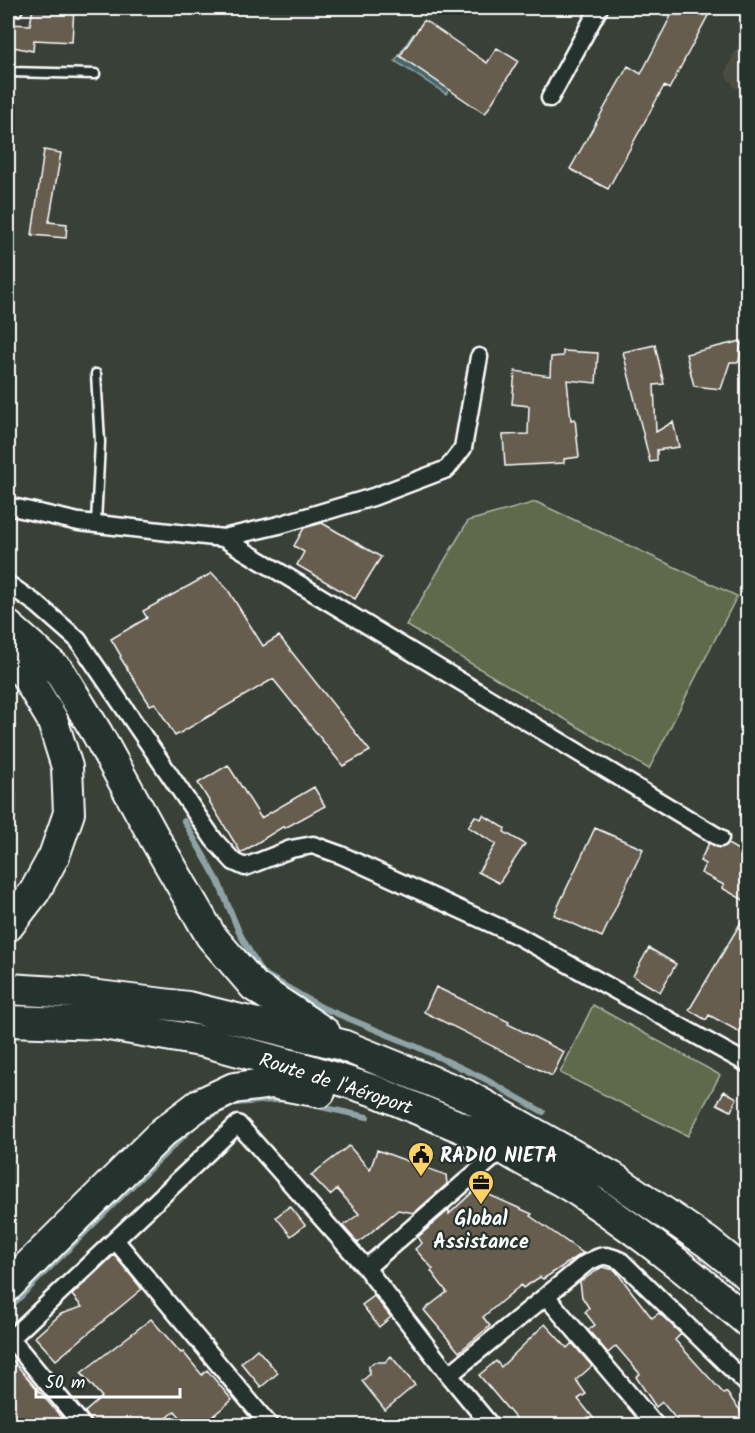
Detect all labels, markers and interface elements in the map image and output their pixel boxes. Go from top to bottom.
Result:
street label: Route de l'Aéroport [255,1045,416,1125]
public building icon: RADIO NIETA [406,1140,436,1178]
place label: RADIO NIETA [440,1141,558,1173]
office icon: Global Assistance [466,1168,496,1206]
place label: Global Assistance [433,1204,529,1259]
scale bar [36,1361,180,1399]
text: 50 m [45,1369,85,1398]

